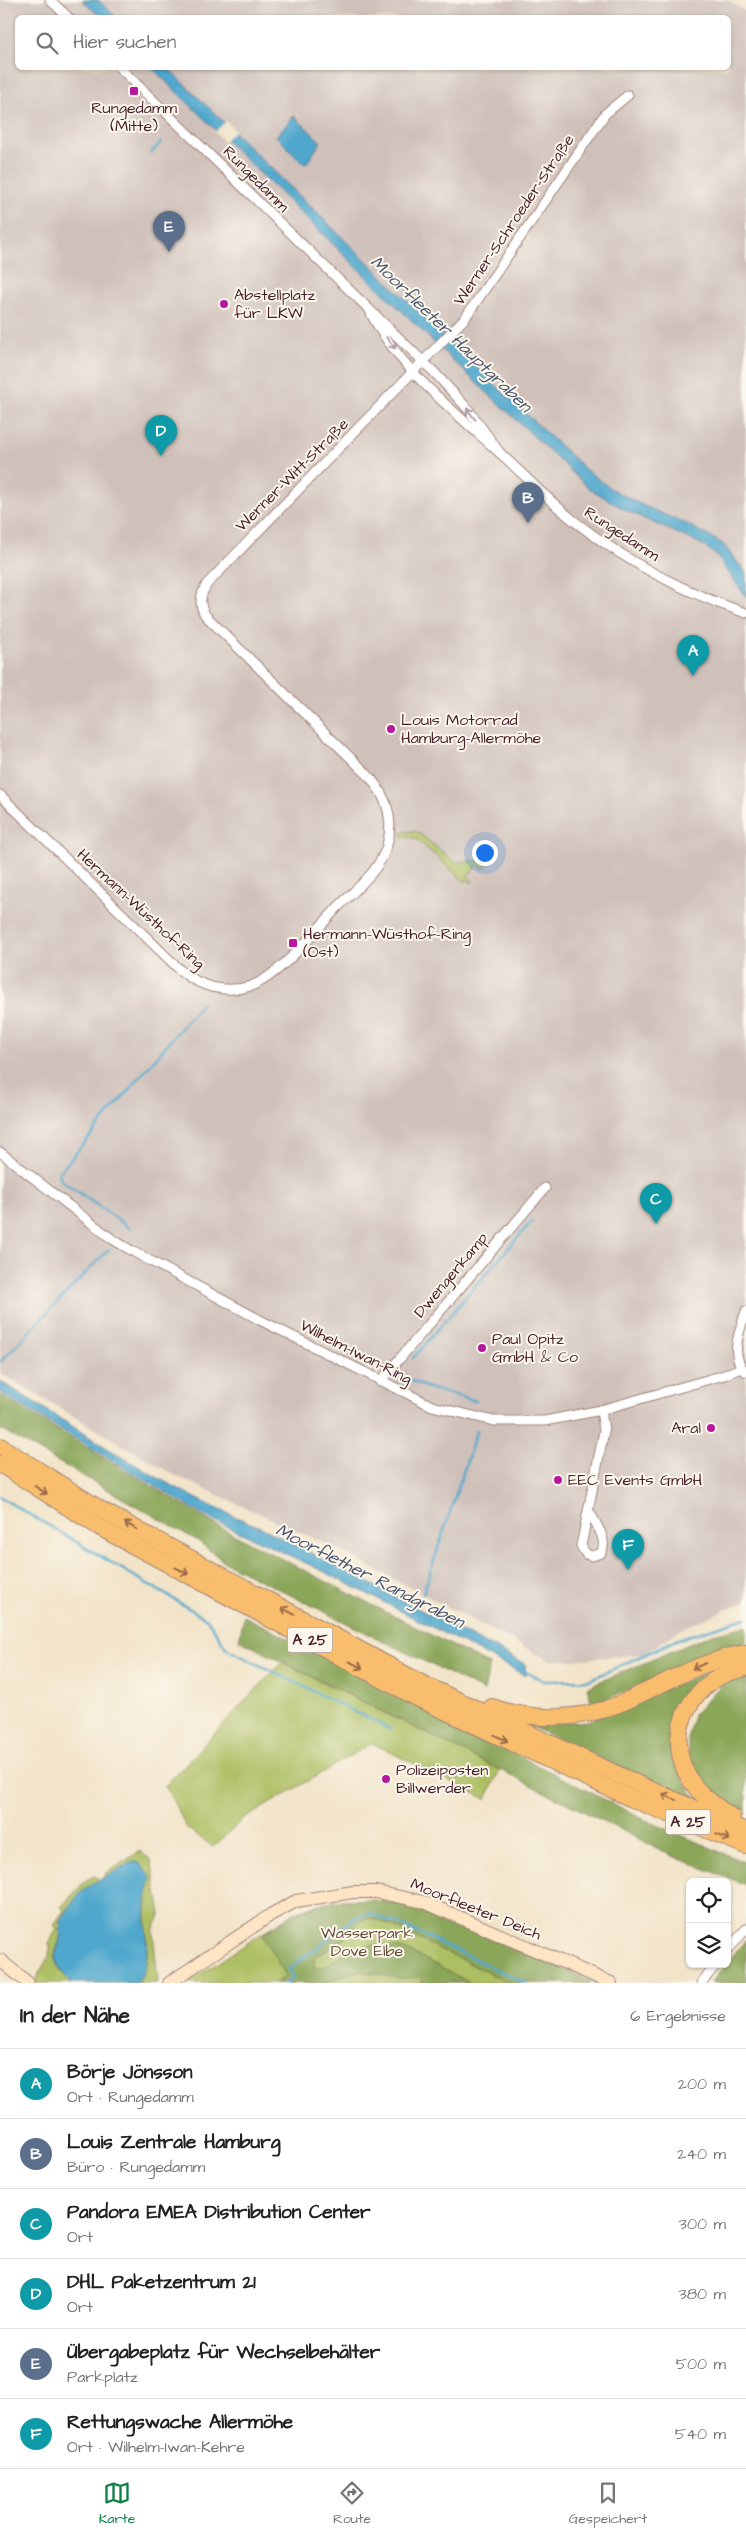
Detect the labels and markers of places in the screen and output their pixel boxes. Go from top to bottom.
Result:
marker: Rungedamm (Mitte) [128,85,140,97]
place label: Rungedamm (Mitte) [91,97,177,137]
pin: E [153,211,185,252]
place label: Abstellplatz für LKW [234,284,315,324]
marker: Abstellplatz für LKW [218,298,230,310]
pin: D [145,415,177,456]
pin: B [512,482,544,523]
pin: A [677,635,709,676]
place label: Louis Motorrad Hamburg-Allermöhe [401,709,542,750]
marker: Louis Motorrad Hamburg-Allermöhe [385,723,397,735]
place label: Hermann-Wüsthof-Ring (Ost) [303,923,471,963]
marker: Hermann-Wüsthof-Ring (Ost) [287,937,299,949]
pin: C [640,1183,672,1224]
place label: Paul Opitz GmbH & Co [492,1328,578,1368]
marker: Paul Opitz GmbH & Co [476,1342,488,1354]
place label: Aral [671,1417,701,1439]
marker: Aral [705,1422,717,1434]
place label: EEC Events GmbH [568,1469,703,1491]
marker: EEC Events GmbH [552,1474,564,1486]
pin: F [612,1529,644,1570]
place label: Polizeiposten Billwerder [396,1759,488,1799]
marker: Polizeiposten Billwerder [380,1773,392,1785]

